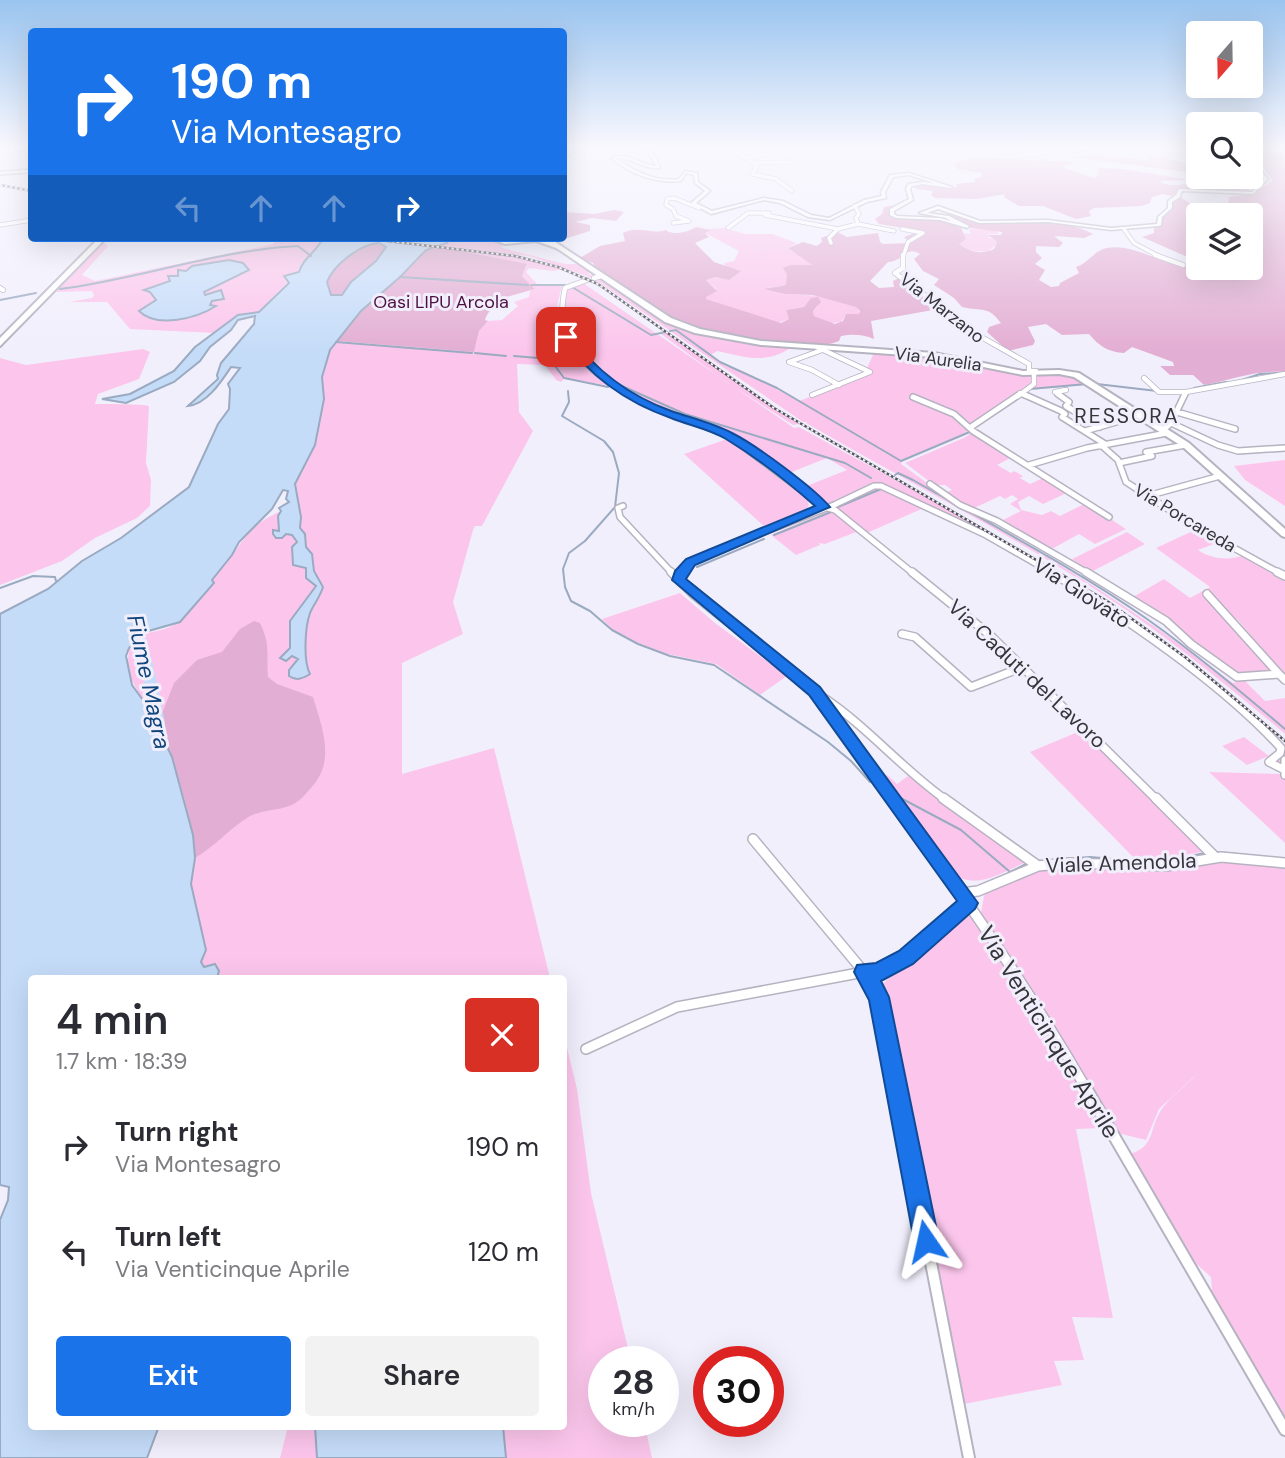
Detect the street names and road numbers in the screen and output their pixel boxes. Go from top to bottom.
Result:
street label: Via Marzano [895,267,989,349]
street label: Via Aurelia [893,341,983,377]
street label: Via Porcareda [1129,478,1241,558]
street label: Via Giovato [1028,551,1136,635]
street label: Via Caduti del Lavoro [942,593,1112,755]
street label: Viale Amendola [1045,846,1197,880]
street label: Via Venticinque Aprile [971,920,1127,1144]

